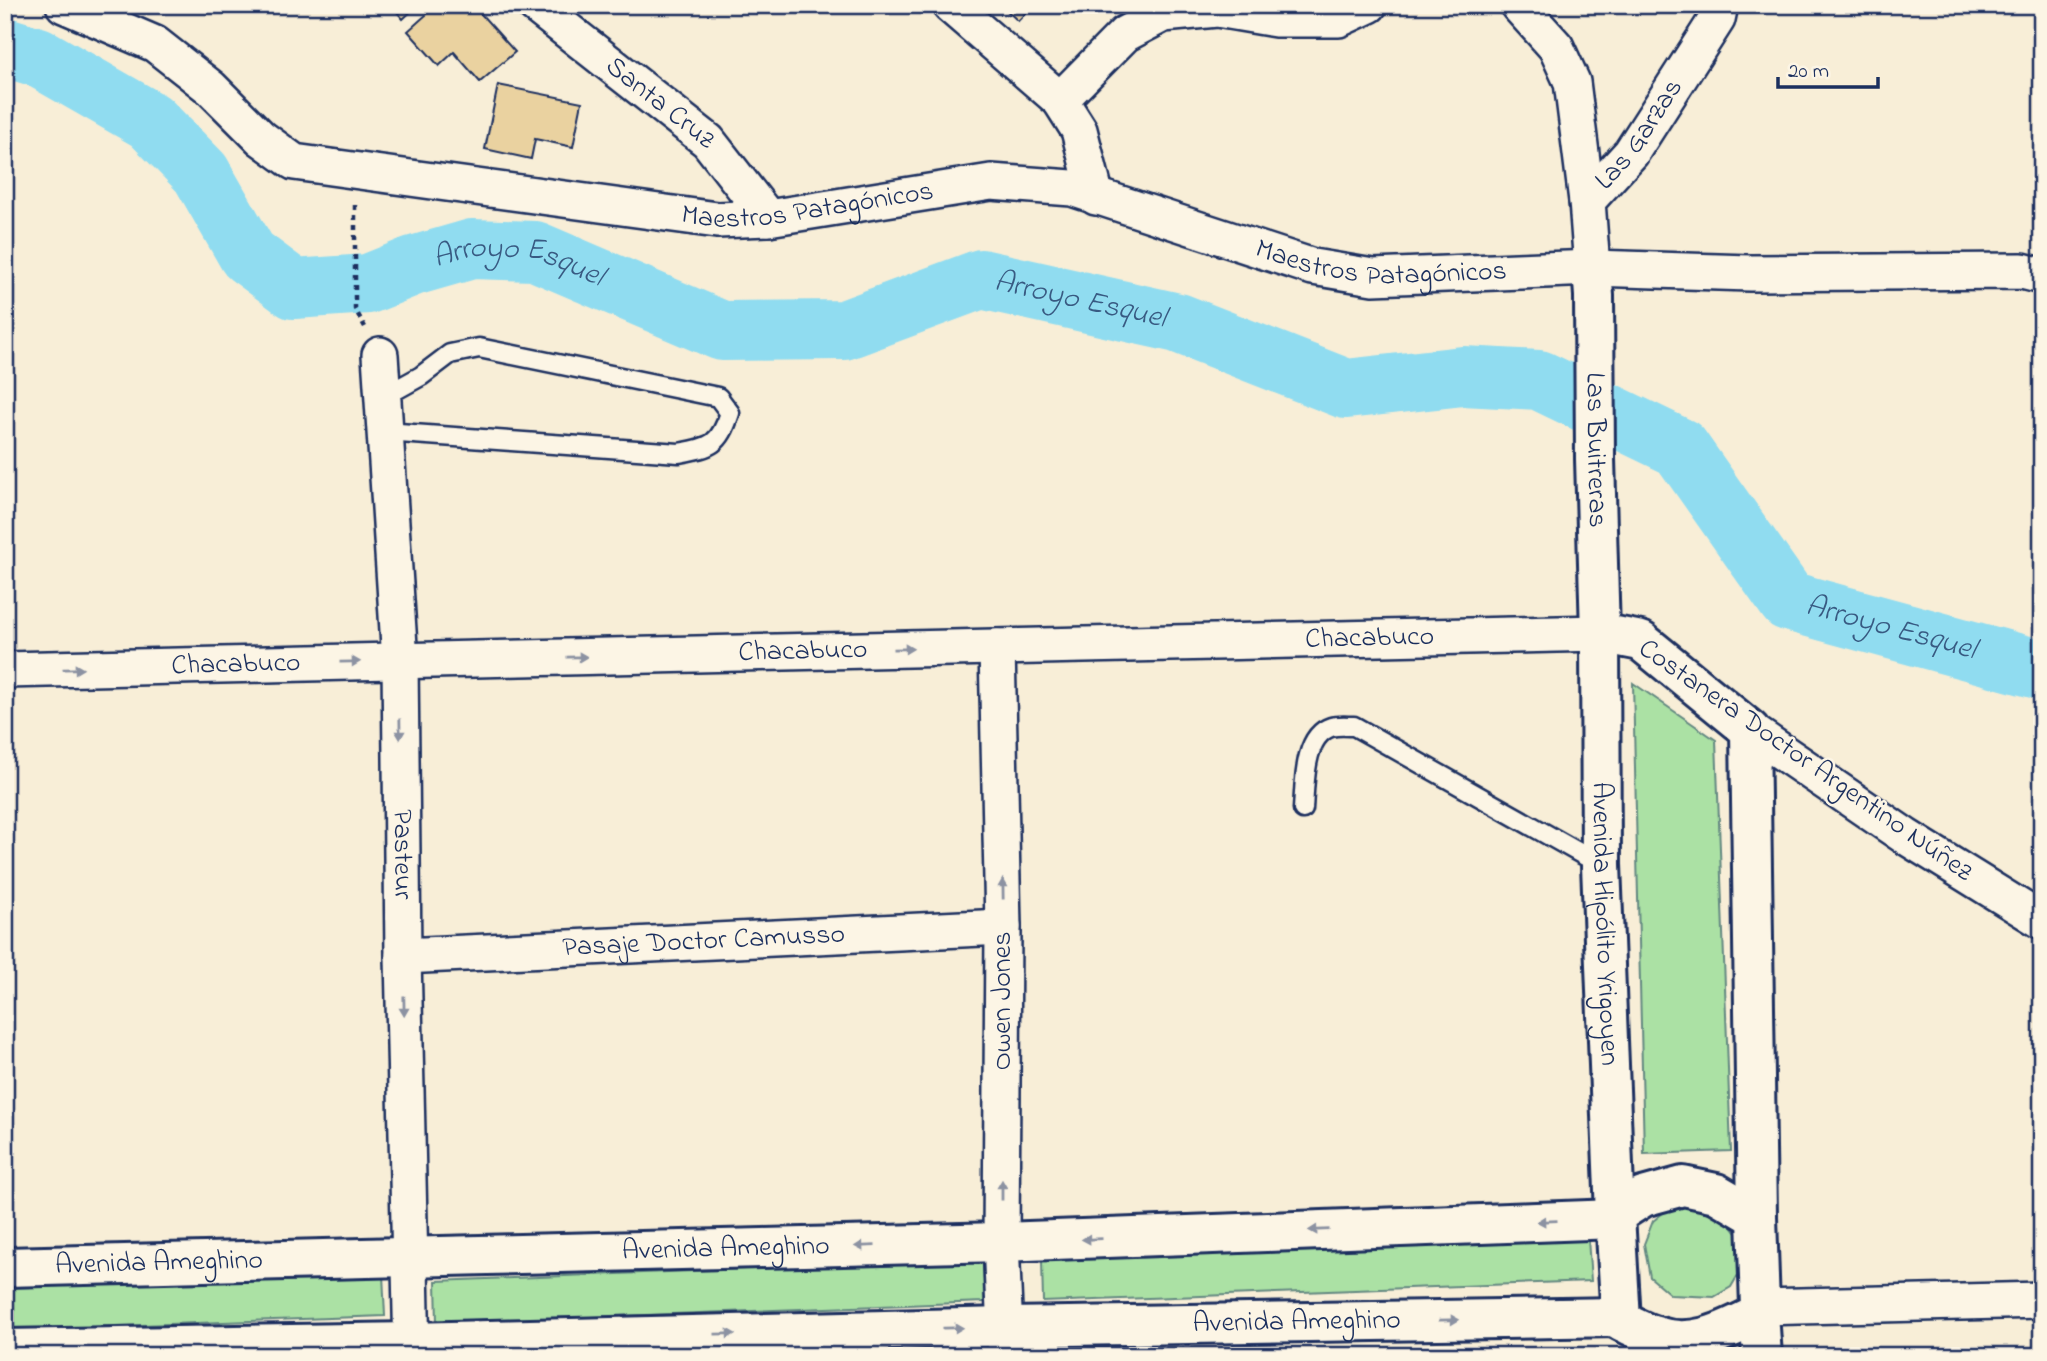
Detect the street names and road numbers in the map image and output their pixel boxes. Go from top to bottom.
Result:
street label: Santa Cruz [596,47,724,160]
street label: Las Garzas [1586,71,1694,200]
street label: Maestros Patagónicos [679,171,937,241]
street label: Maestros Patagónicos [1250,229,1508,298]
street label: Las Buitreras [1574,372,1617,528]
street label: Chacabuco [1305,616,1435,660]
street label: Costanera Doctor Argentino Núñez [1629,629,1981,893]
street label: Chacabuco [738,630,868,673]
street label: Chacabuco [171,643,301,687]
street label: Avenida Hipólito Yrigoyen [1580,782,1630,1067]
street label: Pasteur [381,809,423,900]
street label: Pasaje Doctor Camusso [561,914,846,969]
street label: Owen Jones [983,932,1024,1070]
street label: Avenida Ameghino [621,1226,830,1272]
street label: Avenida Ameghino [54,1240,263,1286]
street label: Avenida Ameghino [1192,1300,1401,1344]

